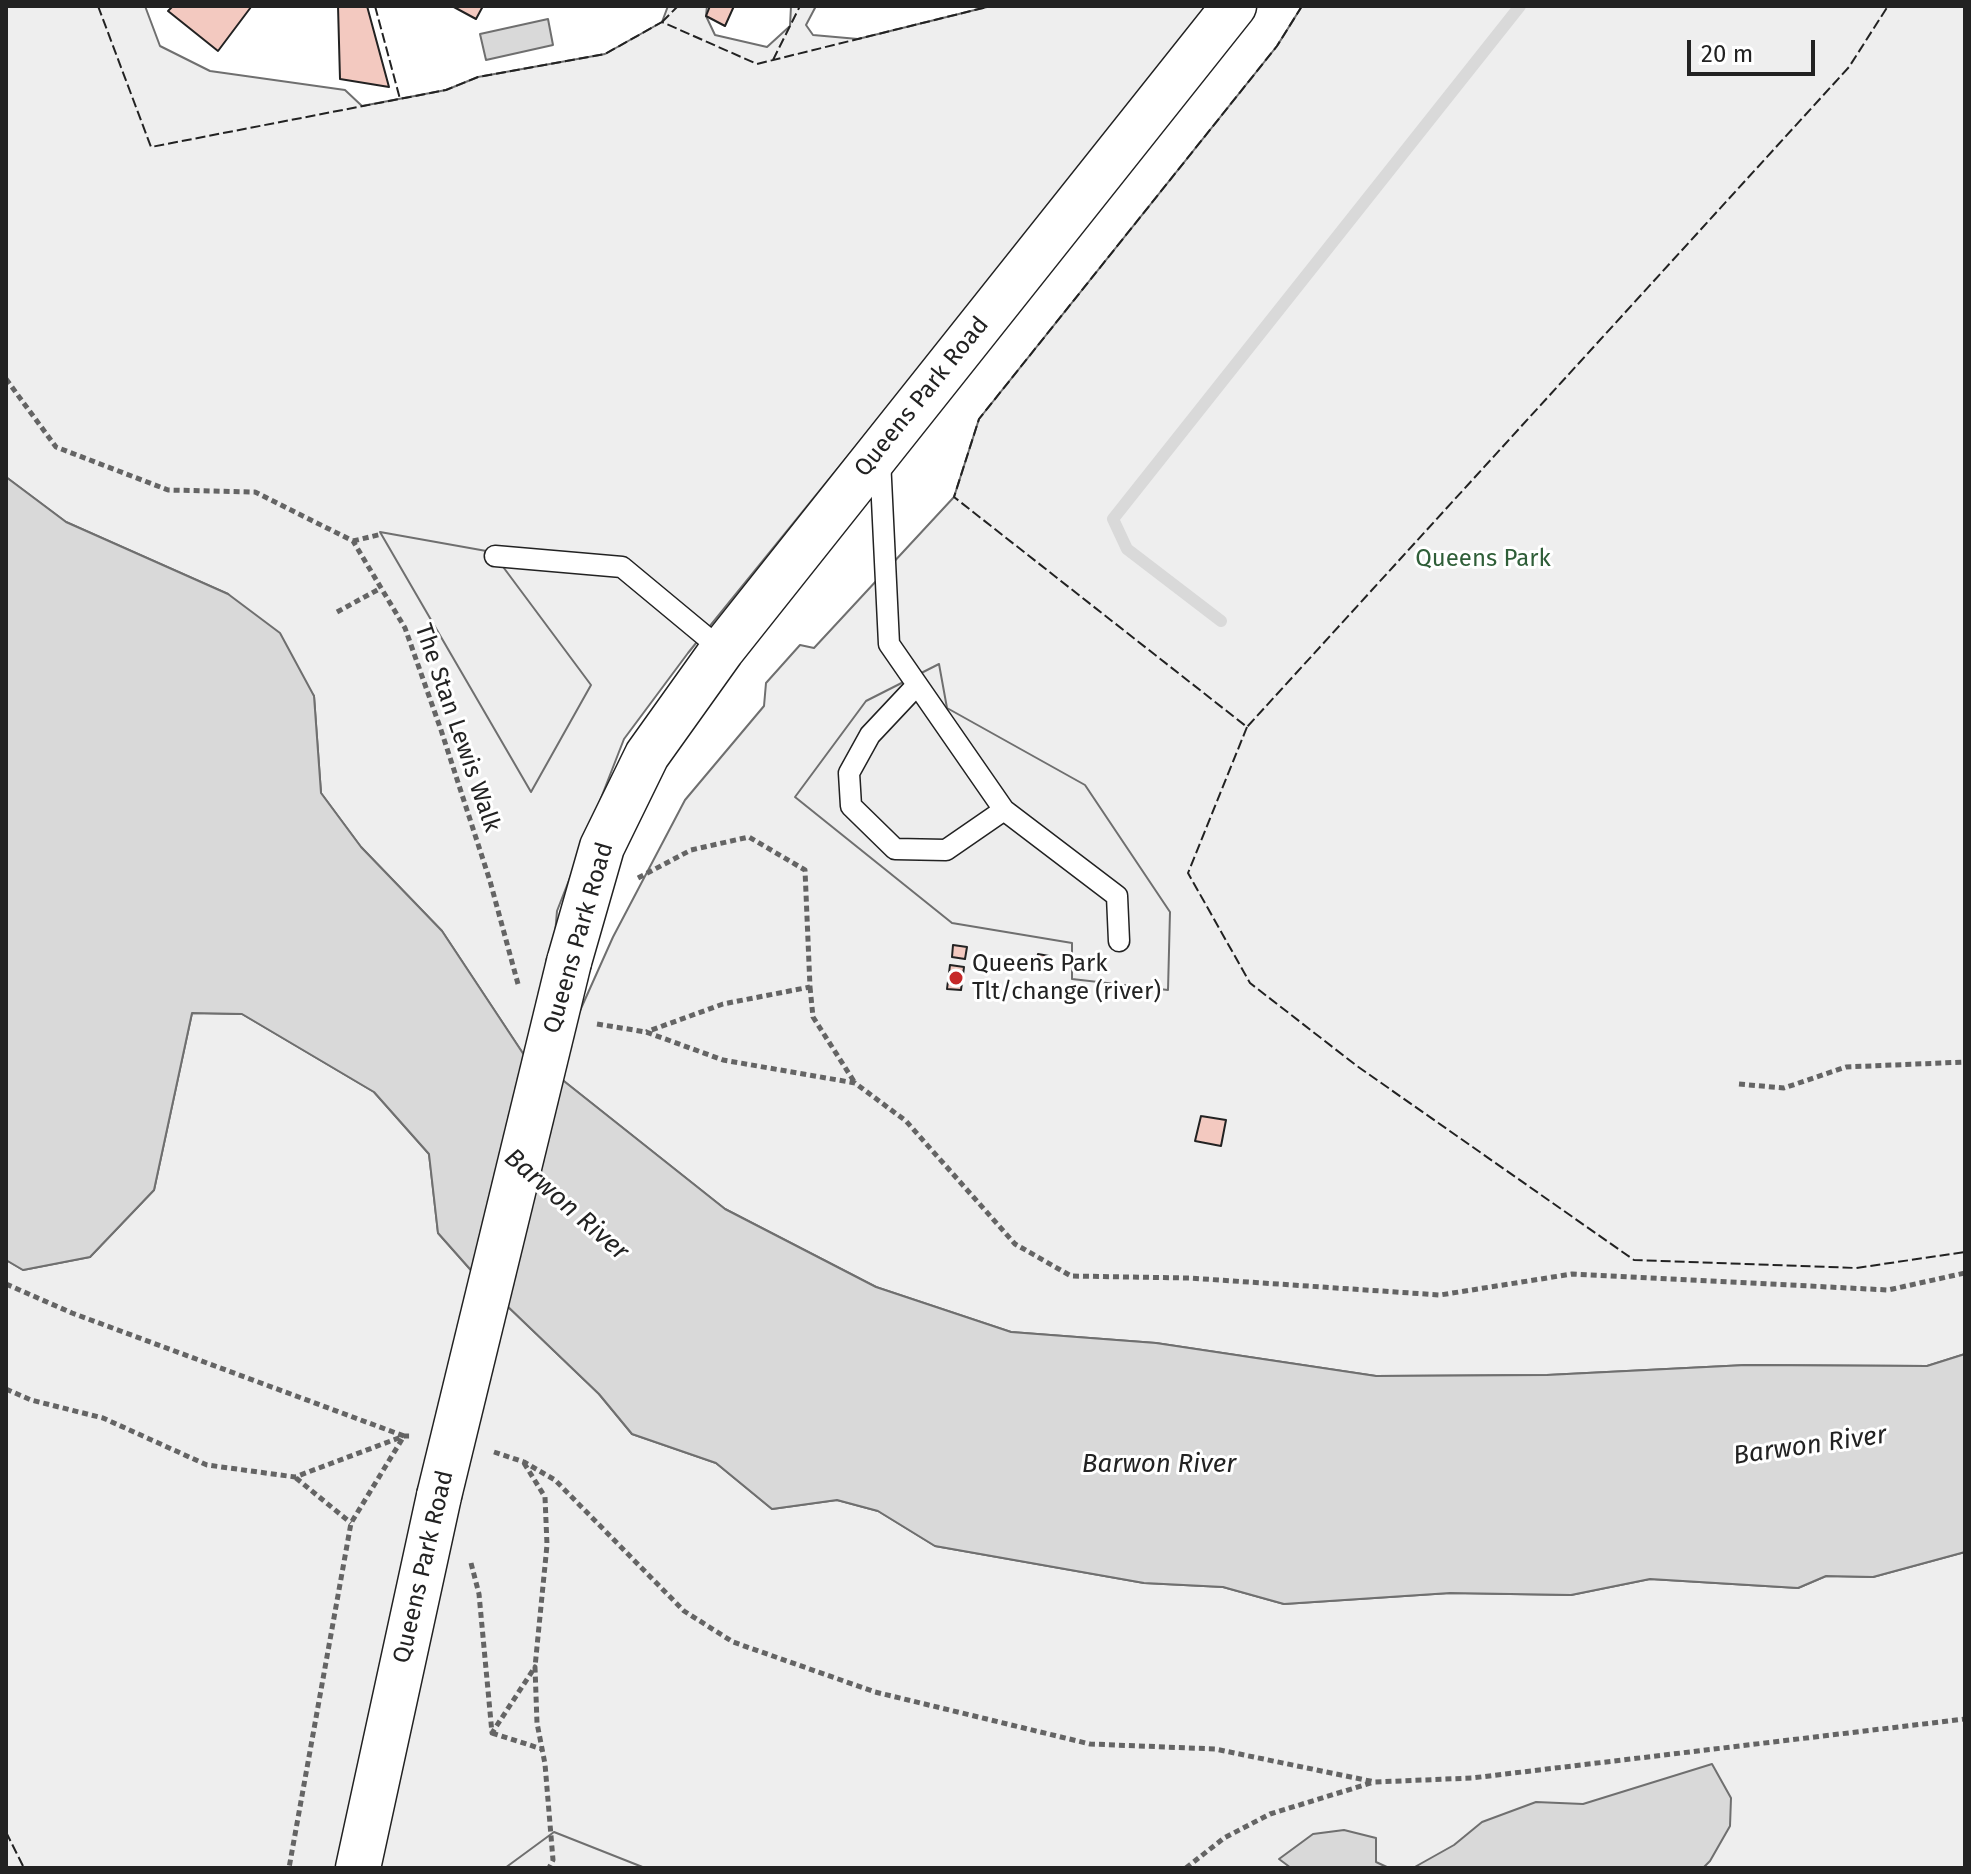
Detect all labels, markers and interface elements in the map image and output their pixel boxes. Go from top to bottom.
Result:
scale bar [1691,24,1819,74]
text: 20 m [1701,40,1753,68]
street label: Queens Park Road [849,311,995,483]
park label: Queens Park [1415,545,1551,573]
street label: The Stan Lewis Walk [408,620,506,836]
street label: Queens Park Road [538,839,620,1037]
place label: Queens Park Tlt/change (river) [972,950,1161,1006]
marker: Queens Park Tlt/change (river) [947,969,965,987]
water label: Barwon River [498,1143,634,1267]
water label: Barwon River [1731,1420,1889,1472]
water label: Barwon River [1082,1449,1236,1481]
street label: Queens Park Road [388,1468,460,1666]

